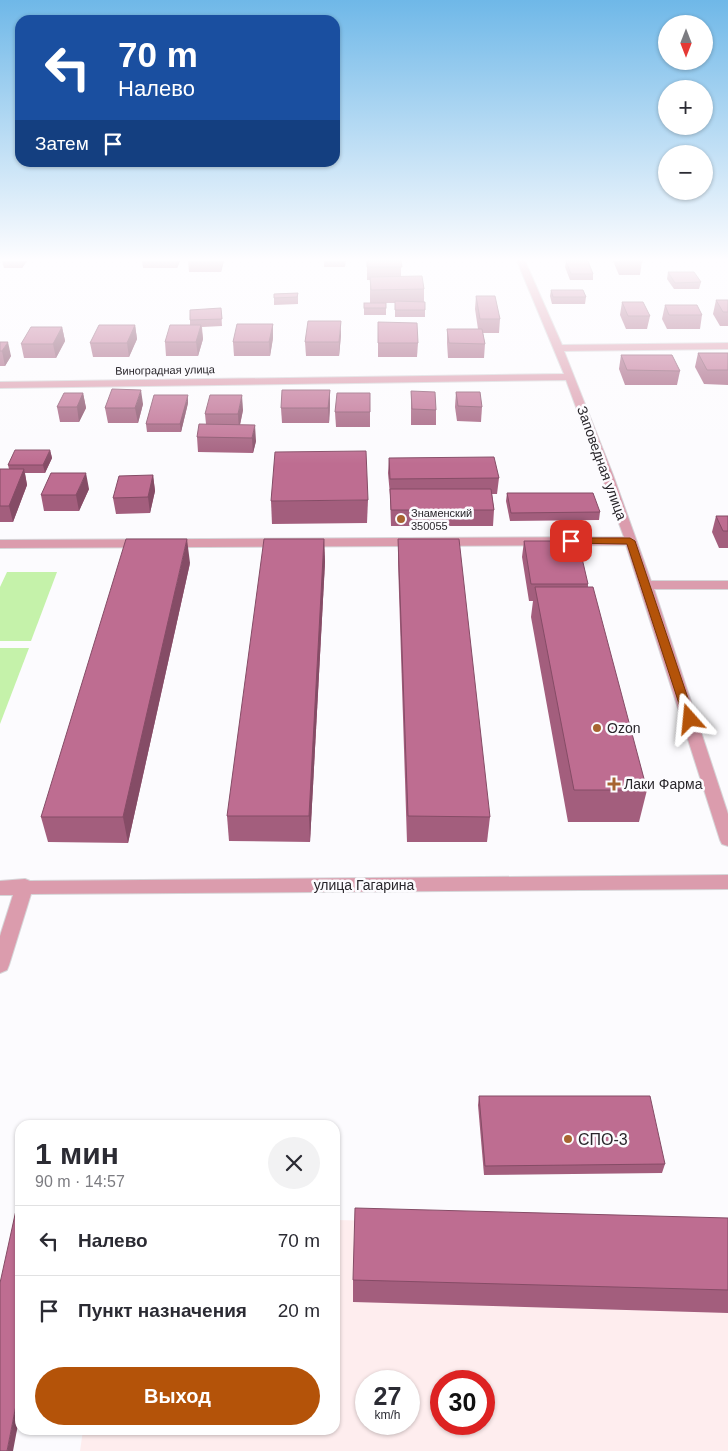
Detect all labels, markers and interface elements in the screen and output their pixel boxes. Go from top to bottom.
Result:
north arrow [658,15,712,70]
map controls [658,15,713,200]
icon: left [35,35,100,100]
text: 70 m [118,35,198,74]
text: Налево [118,76,195,101]
button: + [658,80,713,135]
icon: arrive [99,130,127,158]
text: Затем [35,133,89,154]
button: − [658,145,713,200]
street label: Виноградная улица [115,363,216,377]
street label: Заповедная улица [574,404,630,522]
place label: Знаменский 350055 [411,507,472,532]
marker: Знаменский 350055 [395,513,407,525]
pin [550,520,592,562]
icon: arrive [557,527,585,555]
position arrow [663,692,715,744]
place label: Ozon [607,720,640,736]
marker: Ozon [591,722,603,734]
place label: Лаки Фарма [624,776,703,792]
marker: Лаки Фарма [608,778,620,790]
street label: улица Гагарина [314,877,415,893]
place label: СПО-3 [578,1131,628,1148]
marker: СПО-3 [562,1133,574,1145]
text: 1 мин [35,1137,119,1170]
button: close [268,1137,320,1189]
text: 90 m · 14:57 [35,1173,125,1190]
icon: left [35,1227,63,1255]
text: Налево [78,1230,148,1251]
text: 70 m [278,1230,320,1251]
icon: arrive [35,1297,63,1325]
text: Пункт назначения [78,1300,247,1321]
text: 20 m [278,1300,320,1321]
button: Выход [35,1367,320,1425]
speed limit sign: 30 [430,1370,495,1435]
text: 27 [374,1382,401,1410]
text: km/h [374,1408,401,1422]

